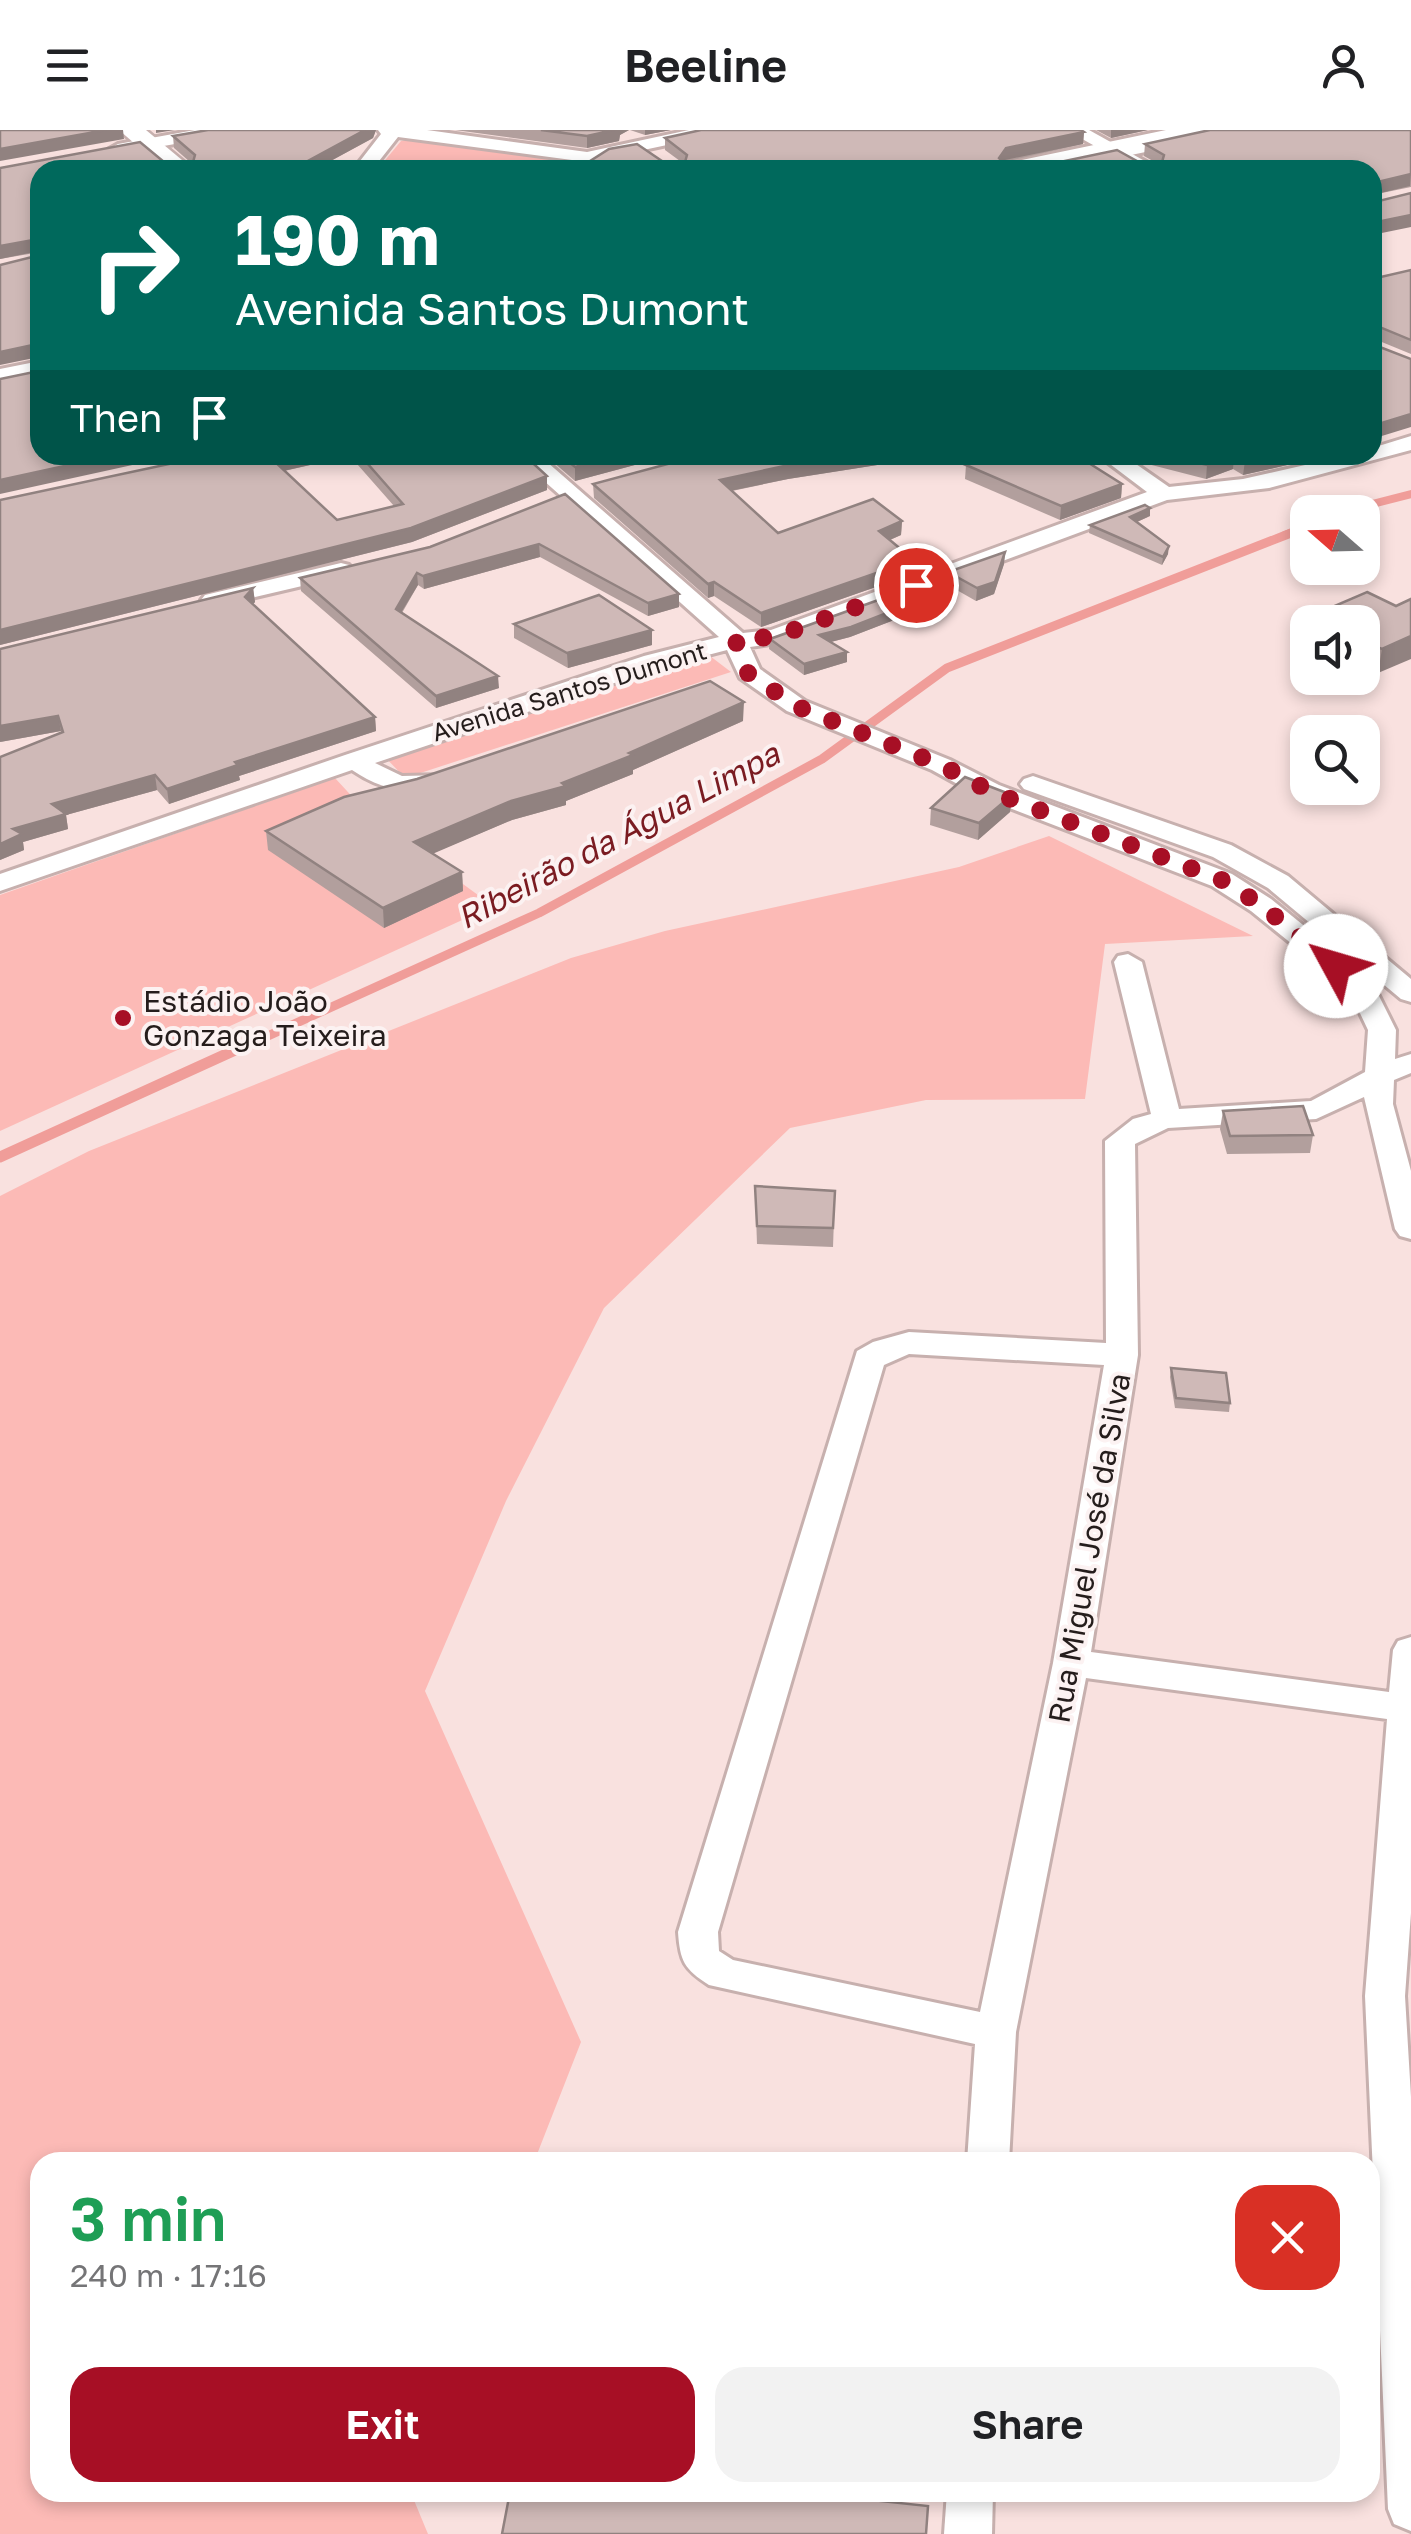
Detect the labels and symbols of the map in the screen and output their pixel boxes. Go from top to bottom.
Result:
north arrow [1290,495,1380,585]
pin [874,543,959,628]
street label: Avenida Santos Dumont [428,634,710,748]
water label: Ribeirão da Água Limpa [450,733,787,936]
position arrow [1284,914,1388,1018]
place label: Estádio João Gonzaga Teixeira [143,983,387,1053]
marker: Estádio João Gonzaga Teixeira [112,1007,134,1029]
street label: Rua Miguel José da Silva [1040,1370,1138,1726]

